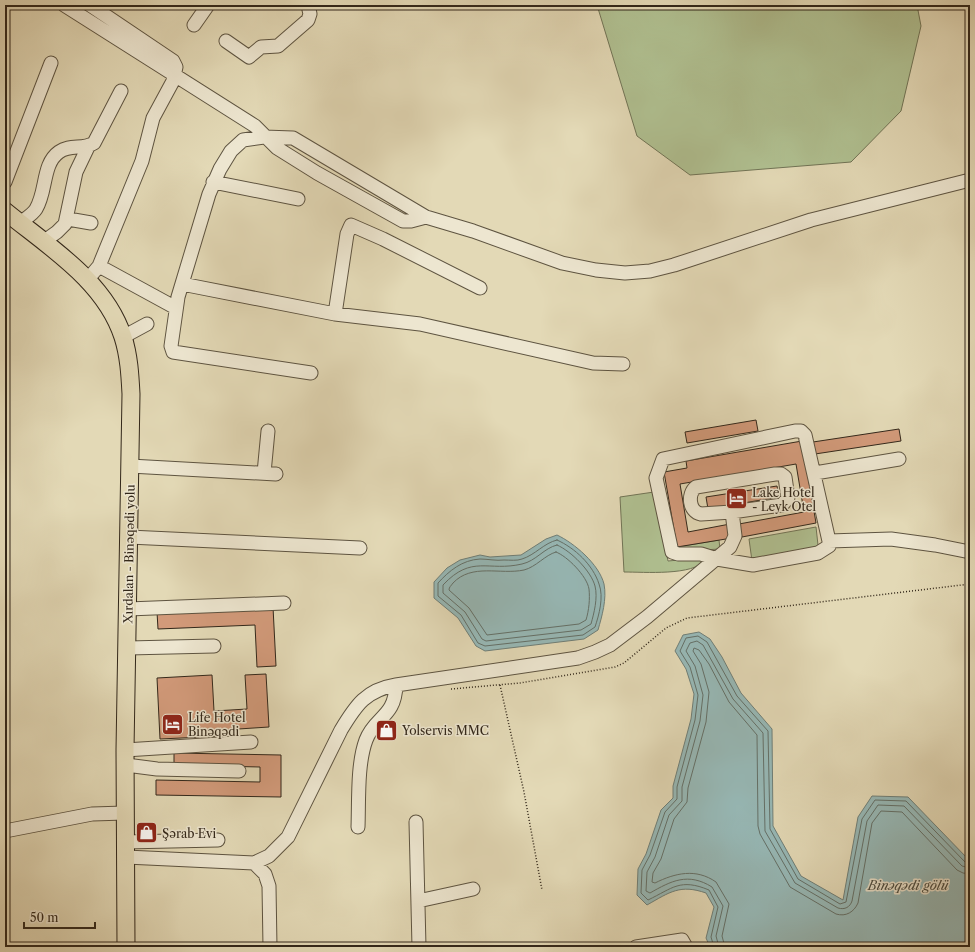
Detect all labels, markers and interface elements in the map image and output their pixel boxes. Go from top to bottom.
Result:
street label: Xırdalan - Binəqədi yolu [120,483,138,625]
place label: Lake Hotel - Leyk Otel [752,485,816,514]
hotel icon: Lake Hotel - Leyk Otel [723,486,749,512]
place label: Life Hotel Binəqədi [188,710,246,739]
hotel icon: Life Hotel Binəqədi [159,711,185,737]
shop icon: Yolservis MMC [373,717,399,743]
place label: Yolservis MMC [401,723,489,738]
shop icon: Şərab Evi [133,820,159,846]
place label: Şərab Evi [162,826,216,841]
water label: Binəqədi gölü [867,877,949,893]
scale bar [24,904,95,930]
text: 50 m [30,910,59,925]

